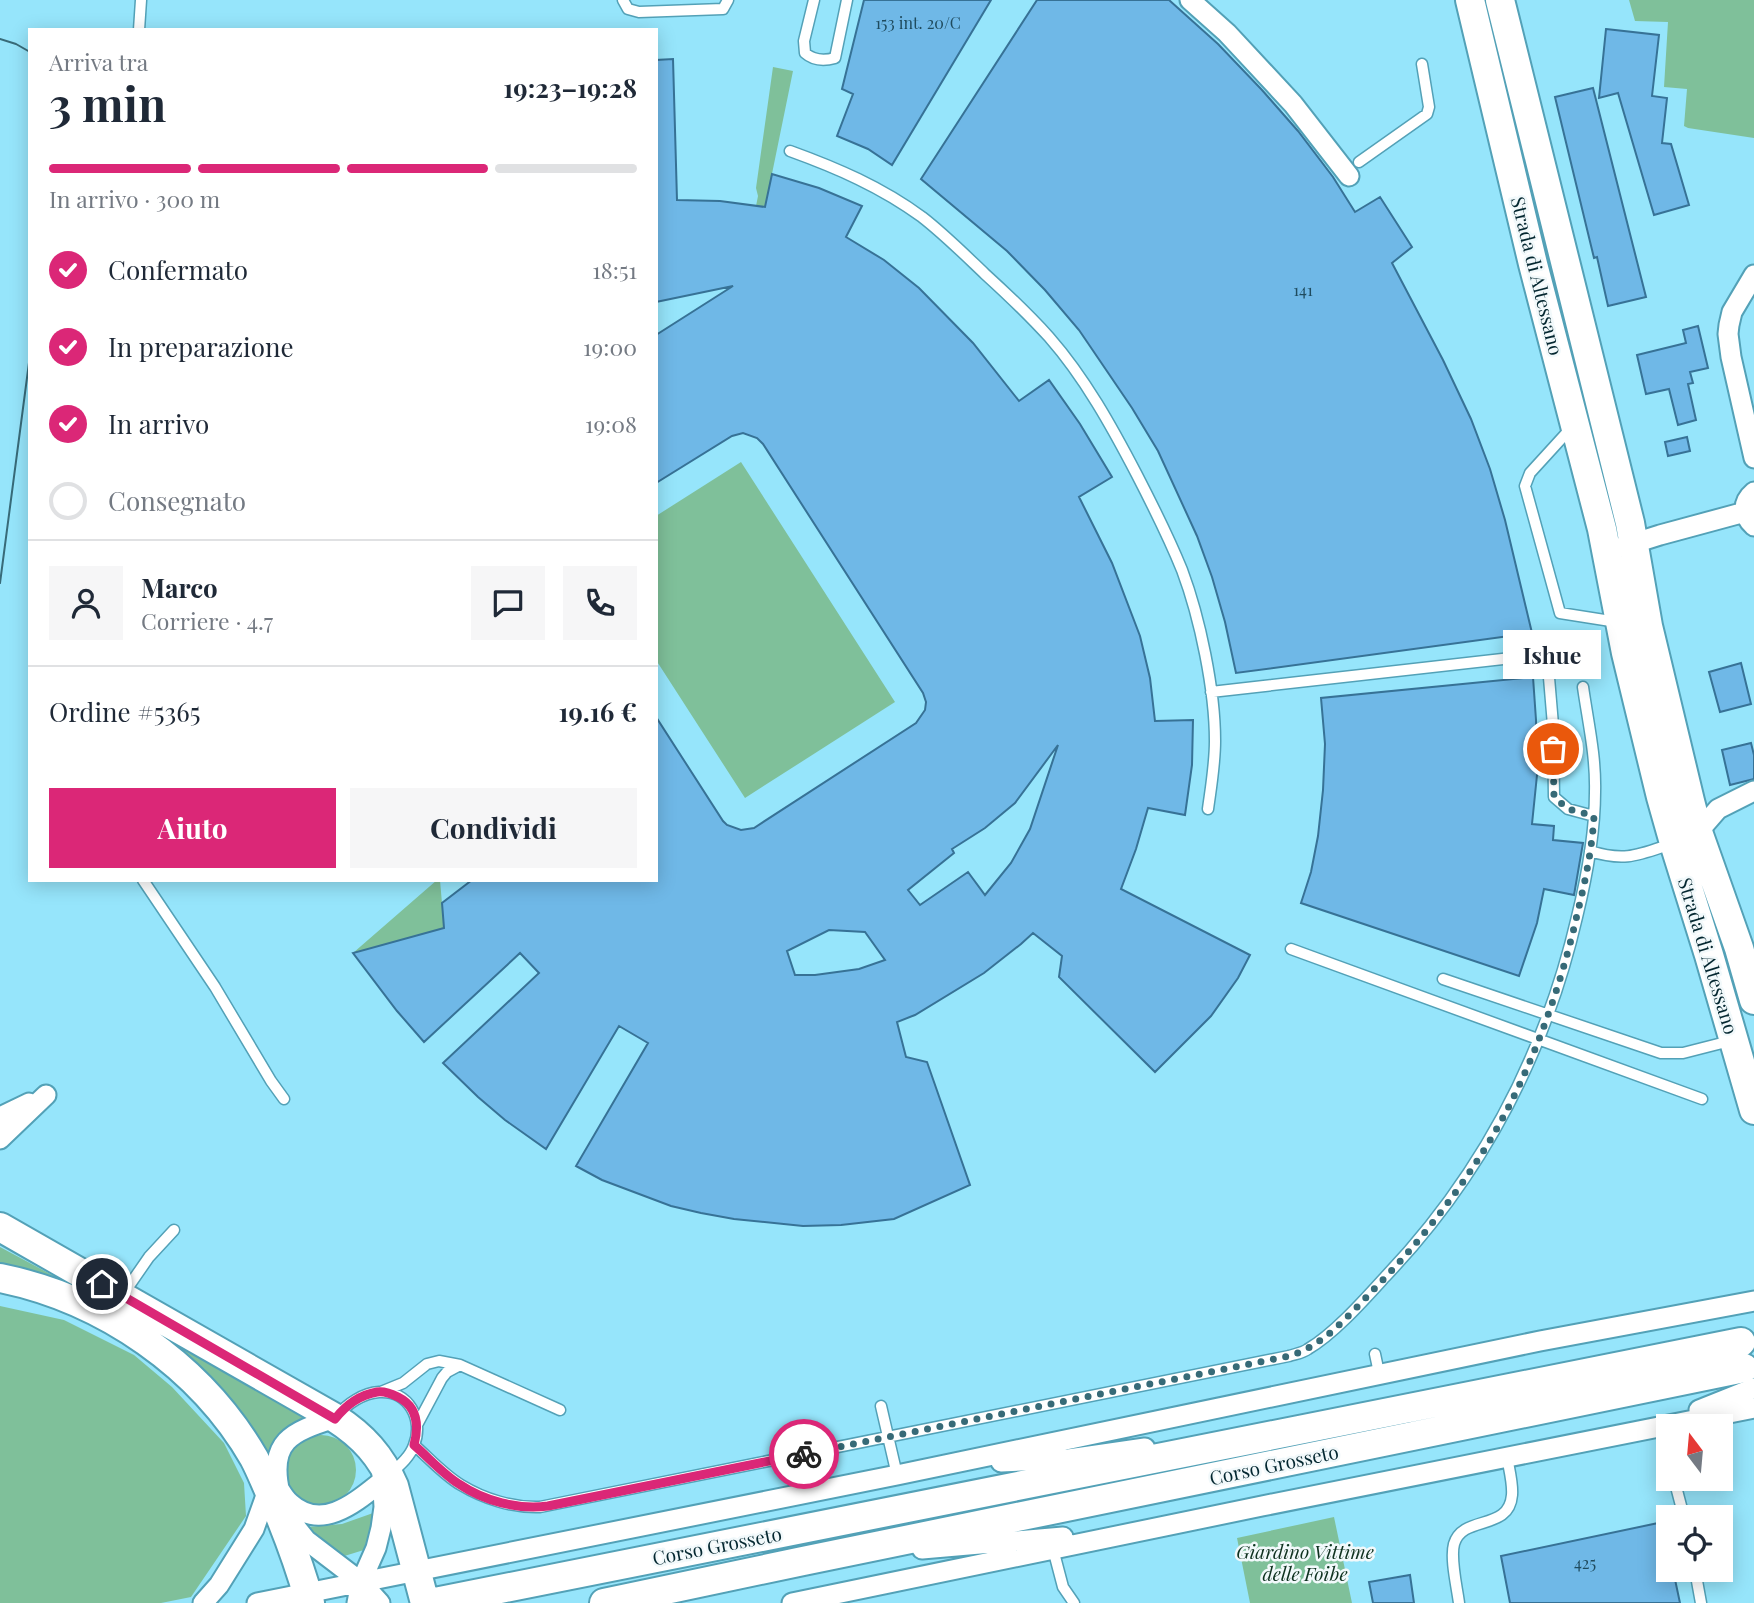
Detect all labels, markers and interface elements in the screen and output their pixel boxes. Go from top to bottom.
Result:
house number: 153 int. 20/C [875,12,961,33]
text: Arriva tra [49,46,148,77]
text: 19:23–19:28 [503,70,637,105]
text: 3 min [49,72,166,134]
text: In arrivo · 300 m [49,183,220,214]
street label: Strada di Altessano [1506,194,1570,358]
icon: check [49,251,87,289]
text: Confermato [108,252,248,287]
text: 18:51 [592,254,637,285]
house number: 141 [1293,279,1313,300]
icon: check [49,328,87,366]
text: In preparazione [108,329,294,364]
text: 19:00 [583,331,637,362]
icon: check [49,405,87,443]
text: In arrivo [108,406,209,441]
text: 19:08 [585,408,637,439]
text: Consegnato [108,483,246,518]
button: person [49,566,123,640]
button: chat [471,566,545,640]
button: phone [563,566,637,640]
text: Marco [141,570,218,605]
text: Corriere · 4.7 [141,605,273,636]
callout: Ishue [1504,630,1602,679]
text: Ishue [1523,639,1581,670]
text: Ordine #5365 [49,694,201,729]
text: 19.16 € [558,694,637,729]
pin [1523,719,1583,779]
icon: bag [1534,730,1572,768]
button: Aiuto [49,788,336,868]
button: Condividi [350,788,637,868]
street label: Strada di Altessano [1673,874,1745,1037]
pin [72,1254,132,1314]
icon: home [83,1265,121,1303]
north arrow [1656,1414,1732,1491]
map controls [1656,1414,1733,1582]
courier [769,1419,839,1489]
icon: bike [785,1435,823,1473]
street label: Corso Grosseto [1207,1438,1341,1490]
button: locate [1656,1505,1733,1582]
street label: Corso Grosseto [650,1520,784,1570]
park label: Giardino Vittime delle Foibe [1236,1538,1374,1586]
house number: 425 [1574,1552,1596,1573]

